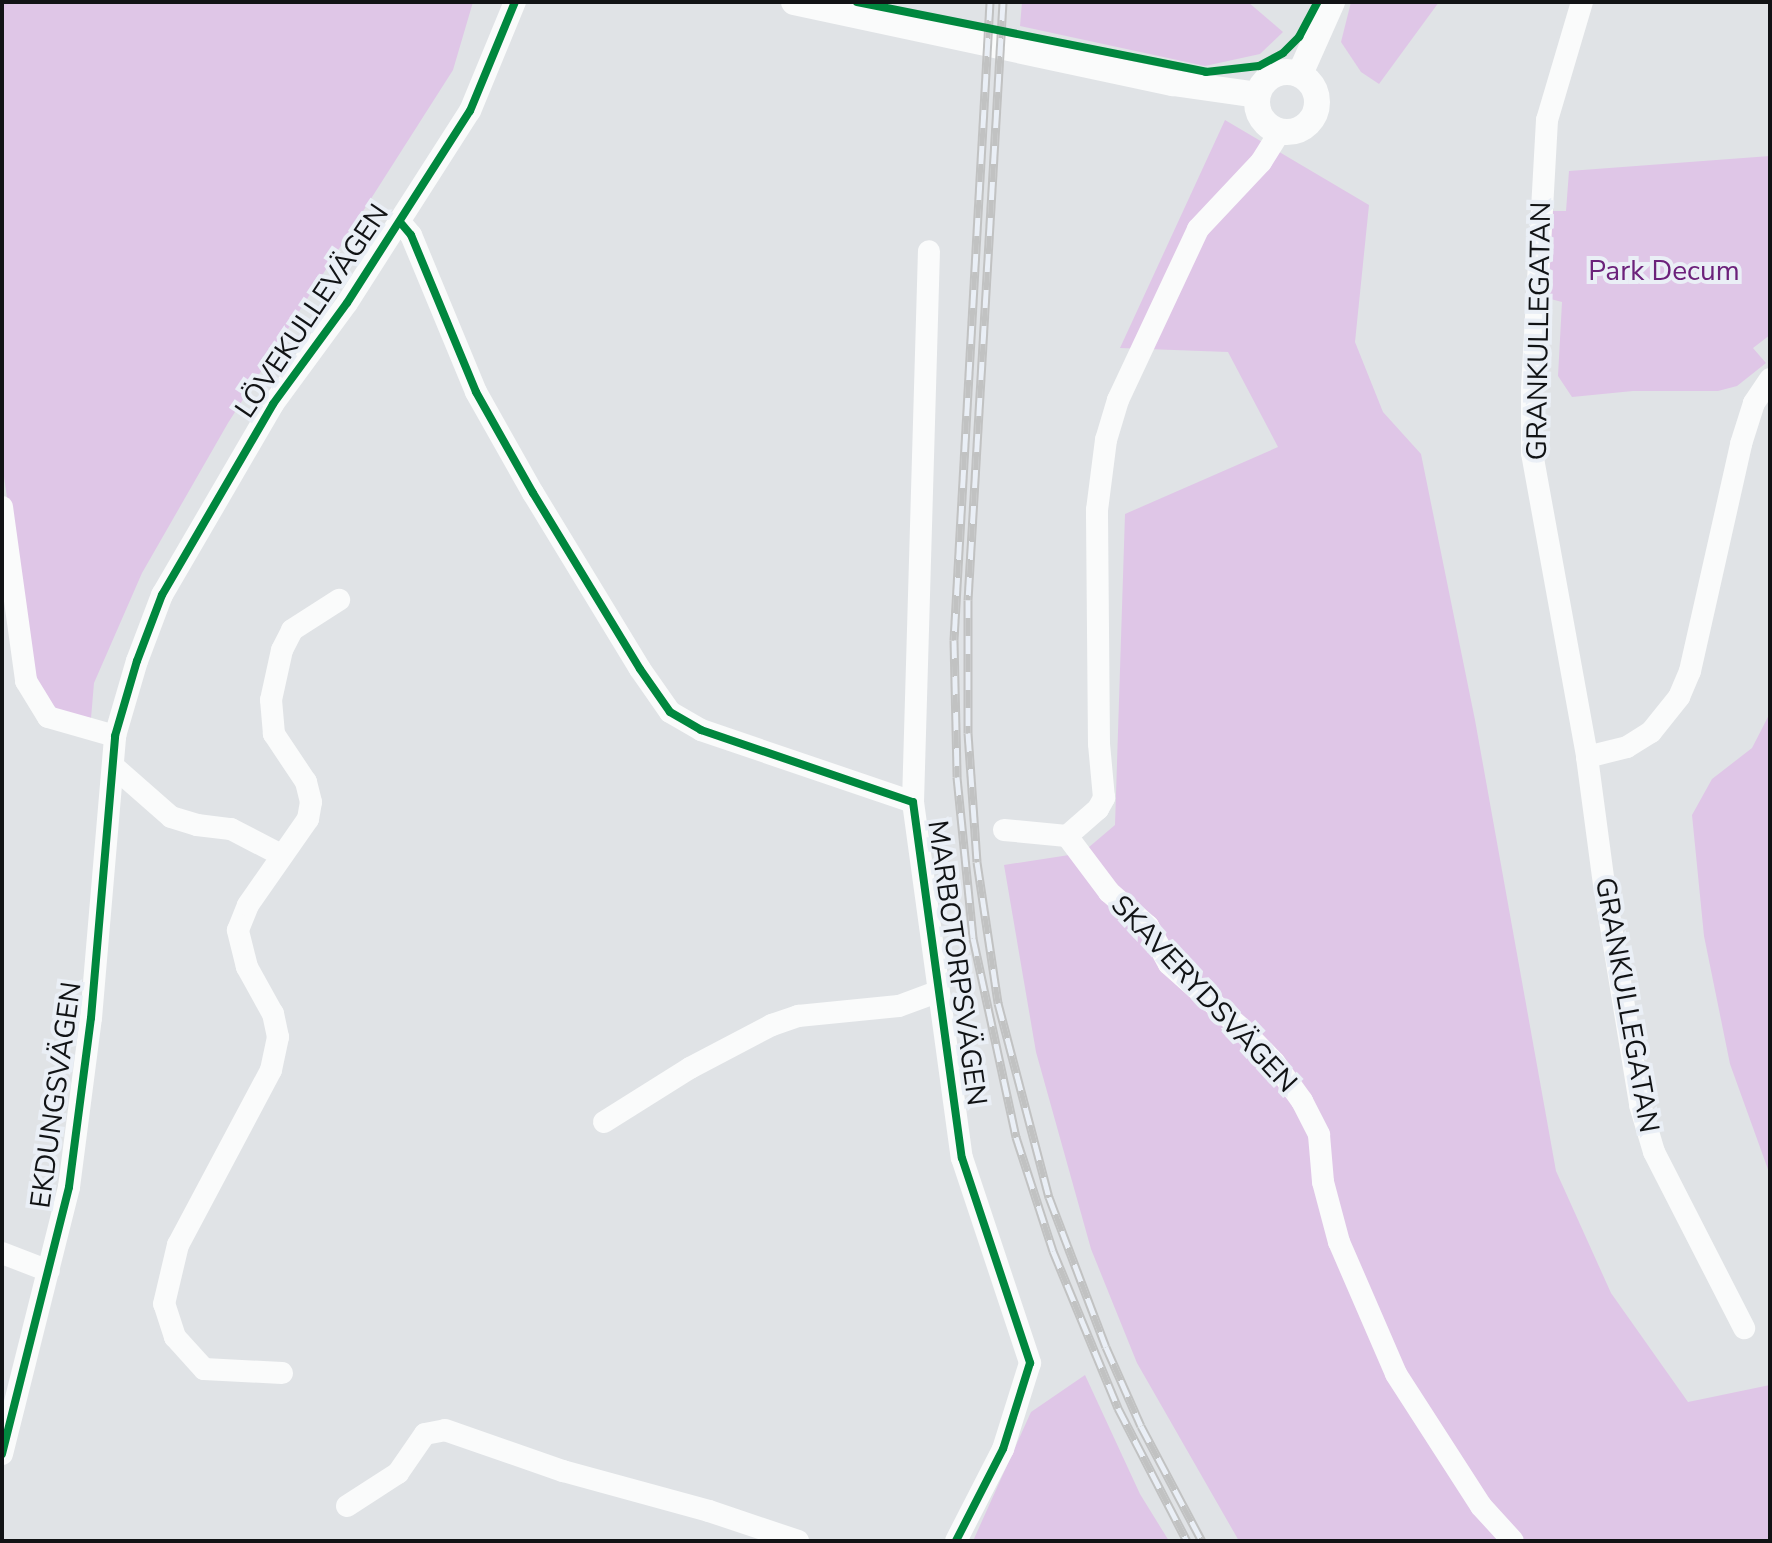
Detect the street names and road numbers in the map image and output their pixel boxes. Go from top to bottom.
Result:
street label: LÖVEKULLEVÄGEN [228,198,396,424]
street label: GRANKULLEGATAN [1520,201,1558,461]
street label: MARBOTORPSVÄGEN [920,818,994,1108]
street label: GRANKULLEGATAN [1588,875,1666,1135]
street label: SKAVERYDSVÄGEN [1104,889,1304,1099]
street label: EKDUNGSVÄGEN [23,980,89,1210]

